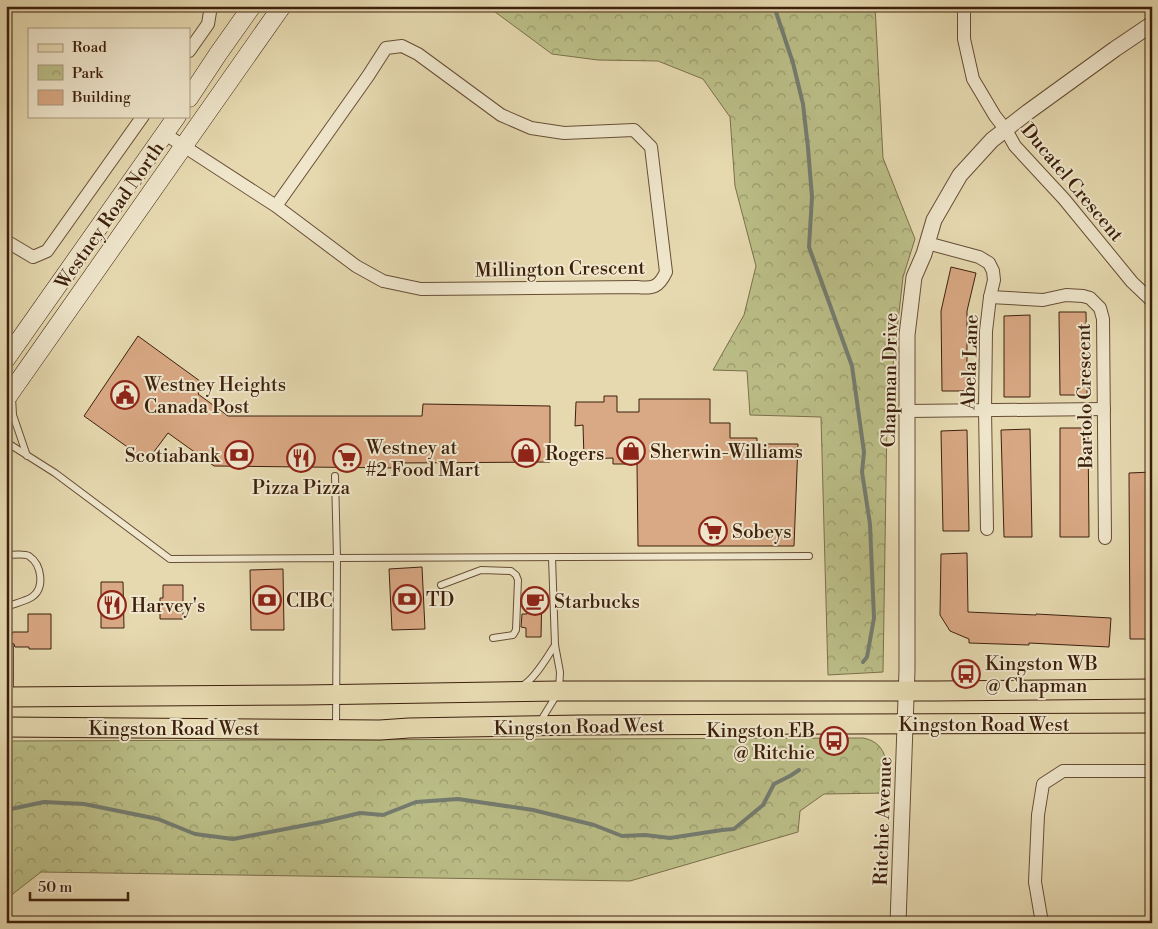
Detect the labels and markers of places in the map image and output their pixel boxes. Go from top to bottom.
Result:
place label: Westney Heights Canada Post [143,373,286,419]
public building icon: Westney Heights Canada Post [110,380,140,410]
place label: Westney at #2 Food Mart [365,436,480,482]
shop icon: Sherwin-Williams [616,436,646,466]
shop icon: Rogers [511,438,541,468]
bank icon: Scotiabank [224,440,254,470]
place label: Sherwin-Williams [650,440,803,464]
place label: Rogers [545,442,604,466]
restaurant icon: Pizza Pizza [286,443,316,473]
supermarket icon: Westney at #2 Food Mart [332,443,362,473]
place label: Scotiabank [125,444,221,468]
place label: Pizza Pizza [252,476,350,500]
supermarket icon: Sobeys [698,516,728,546]
place label: Sobeys [732,520,792,544]
bank icon: TD [392,584,422,614]
bank icon: CIBC [252,585,282,615]
cafe icon: Starbucks [520,586,550,616]
place label: TD [426,588,454,612]
place label: CIBC [286,589,333,613]
restaurant icon: Harvey's [97,590,127,620]
place label: Starbucks [554,590,640,614]
place label: Harvey's [131,594,205,618]
place label: Kingston WB @ Chapman [985,652,1098,698]
bus stop icon: Kingston WB @ Chapman [951,659,981,689]
place label: Kingston EB @ Ritchie [706,719,815,765]
bus stop icon: Kingston EB @ Ritchie [819,726,849,756]

